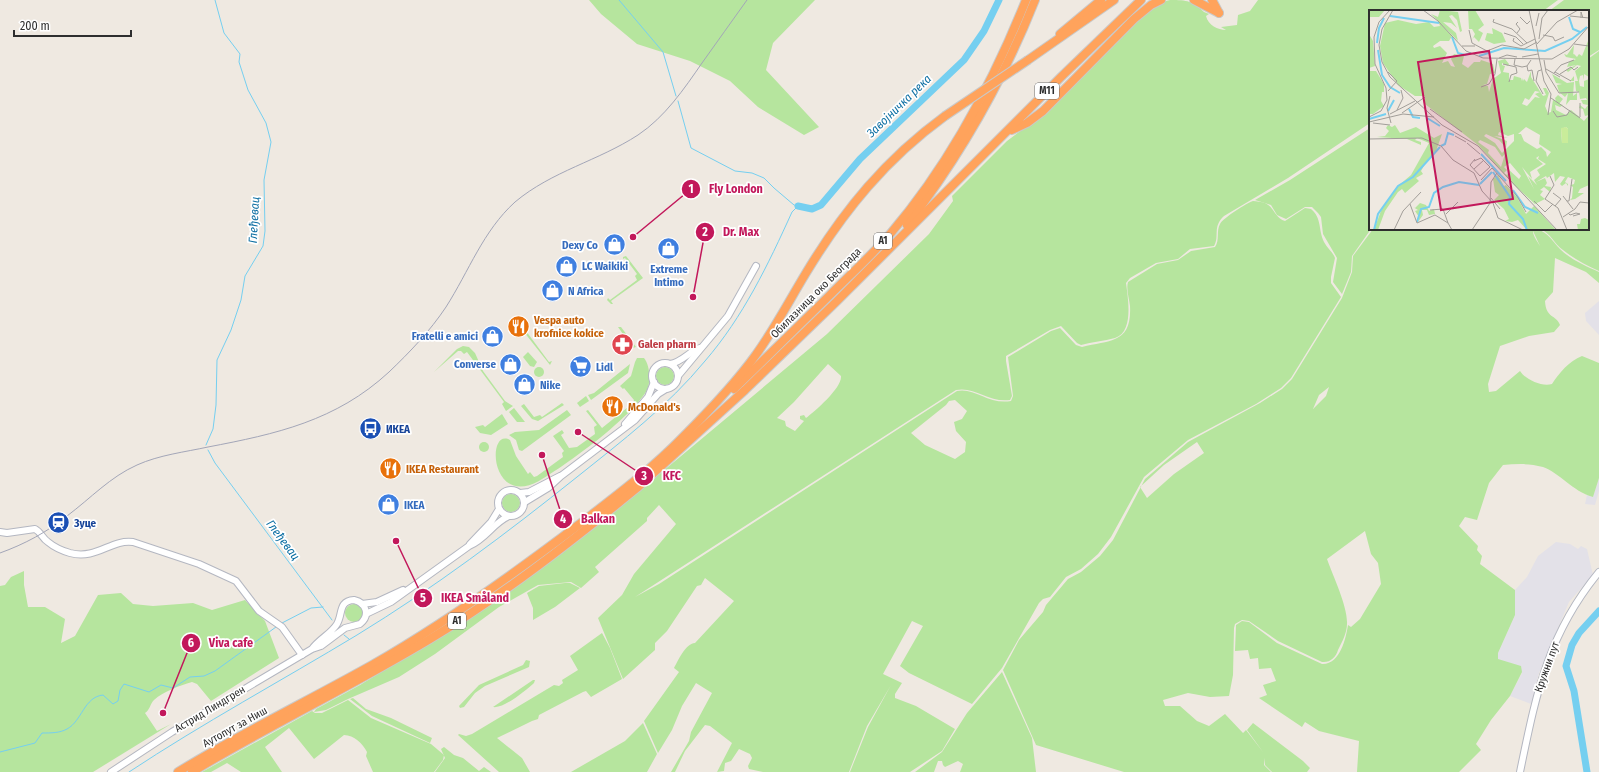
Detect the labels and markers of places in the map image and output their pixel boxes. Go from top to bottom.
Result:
callout: Fly London [681,177,771,201]
callout: Dr. Max [695,220,767,244]
shop icon: Dexy Co [601,232,627,258]
shop icon: Extreme Intimo [656,236,682,262]
place label: Dexy Co [562,239,598,252]
shop icon: LC Waikiki [554,253,580,279]
place label: LC Waikiki [582,260,628,273]
place label: Extreme Intimo [650,263,688,289]
shop icon: N Africa [539,278,565,304]
place label: N Africa [568,285,604,298]
restaurant icon: Vespa auto krofnice kokice [506,313,532,339]
place label: Vespa auto krofnice kokice [533,314,604,340]
shop icon: Fratelli e amici [480,323,506,349]
place label: Fratelli e amici [412,330,478,343]
pharmacy icon: Galen pharm [609,331,635,357]
place label: Galen pharm [638,338,696,351]
shop icon: Converse [498,351,524,377]
supermarket icon: Lidl [567,354,593,380]
place label: Converse [454,358,496,371]
place label: Lidl [596,361,614,374]
shop icon: Nike [511,372,537,398]
place label: Nike [540,379,561,392]
restaurant icon: McDonald's [599,394,625,420]
place label: McDonald's [628,401,681,414]
bus stop icon: ИКЕА [358,416,384,442]
place label: ИКЕА [386,423,411,436]
restaurant icon: IKEA Restaurant [378,456,404,482]
place label: IKEA Restaurant [406,463,479,476]
callout: KFC [634,464,689,488]
shop icon: IKEA [376,492,402,518]
place label: IKEA [404,499,426,512]
callout: Balkan [553,507,623,531]
station icon: Зуце [45,510,71,536]
place label: Зуце [73,517,96,530]
callout: IKEA Småland [413,586,517,610]
callout: Viva cafe [181,631,261,655]

